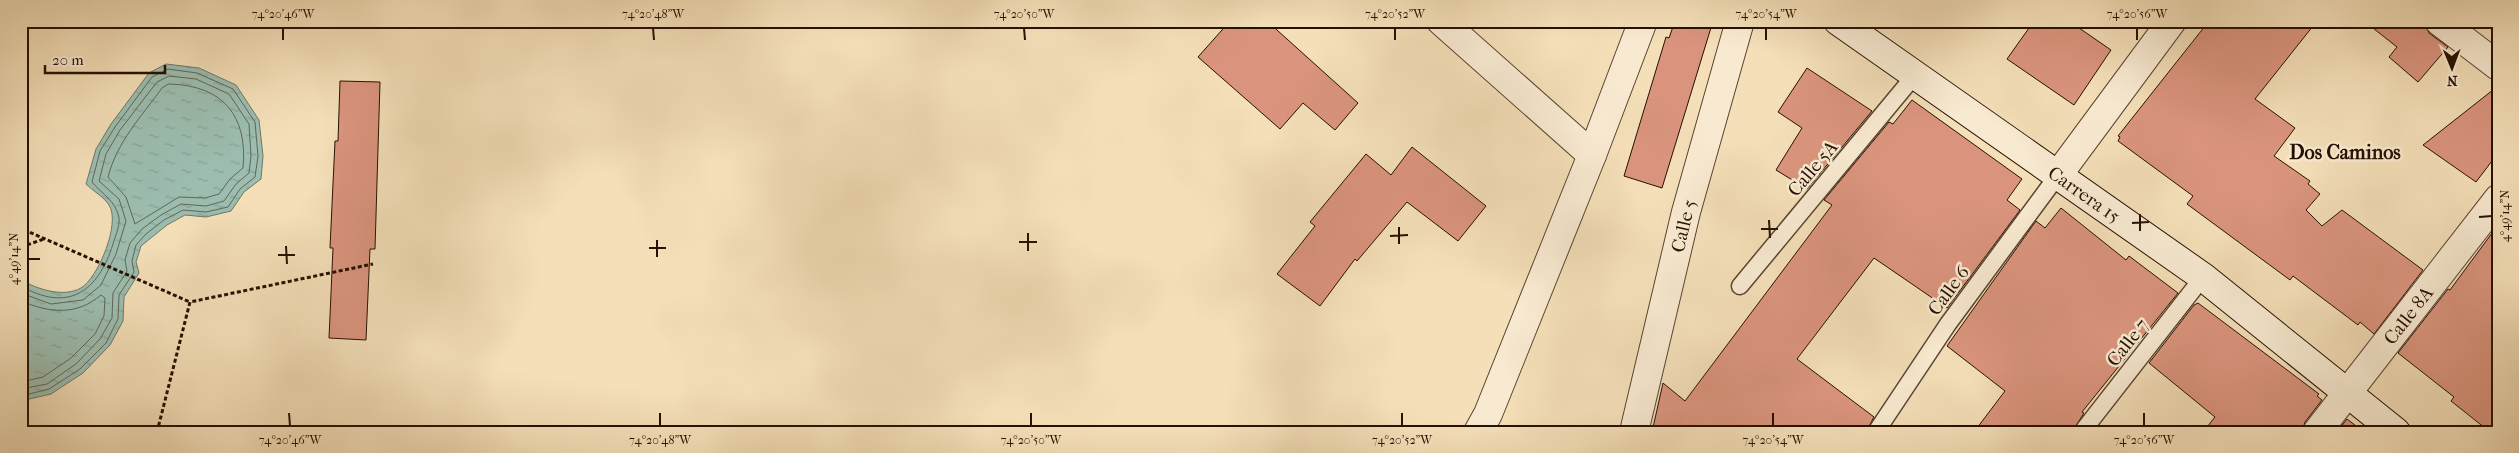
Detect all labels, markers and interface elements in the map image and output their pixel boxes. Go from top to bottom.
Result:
text: 74°20'46"W [252,7,315,21]
text: 74°20'48"W [622,7,685,21]
text: 74°20'50"W [994,7,1055,21]
text: 74°20'52"W [1365,7,1426,21]
text: 74°20'54"W [1736,7,1798,21]
text: 74°20'56"W [2107,7,2168,21]
scale bar [45,42,165,74]
north arrow [2426,42,2476,92]
text: 20 m [52,51,84,69]
text: N [2446,72,2458,89]
street label: Calle 5A [1783,136,1843,201]
district label: Dos Caminos [2289,141,2401,164]
street label: Carrera 15 [2044,162,2124,227]
text: 4°49'14"N [2498,190,2512,242]
street label: Calle 5 [1667,197,1701,255]
text: 4°49'14"N [7,233,21,285]
street label: Calle 6 [1924,261,1974,320]
street label: Calle 8A [2379,282,2438,349]
street label: Calle 7 [2102,314,2153,371]
text: 74°20'46"W [259,433,322,447]
text: 74°20'48"W [629,433,692,447]
text: 74°20'50"W [1001,433,1062,447]
text: 74°20'52"W [1372,433,1433,447]
text: 74°20'54"W [1743,433,1805,447]
text: 74°20'56"W [2114,433,2175,447]

